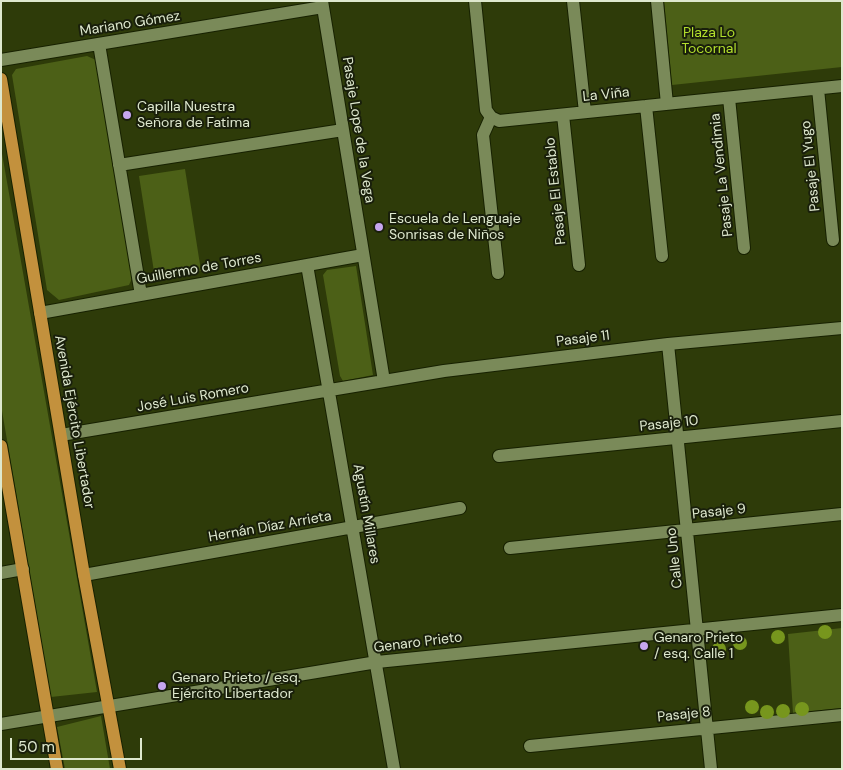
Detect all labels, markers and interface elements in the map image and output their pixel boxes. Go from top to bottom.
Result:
street label: Mariano Gómez [79,8,181,40]
park label: Plaza Lo Tocornal [681,25,737,58]
street label: Pasaje Lope de la Vega [338,56,378,204]
street label: La Viña [582,84,630,106]
place label: Capilla Nuestra Señora de Fatima [137,99,250,132]
marker: Capilla Nuestra Señora de Fatima [121,109,133,121]
street label: Pasaje La Vendimia [707,113,737,237]
street label: Pasaje El Yugo [798,120,824,212]
street label: Pasaje El Establo [542,137,570,245]
place label: Escuela de Lenguaje Sonrisas de Niños [389,211,521,243]
marker: Escuela de Lenguaje Sonrisas de Niños [373,221,385,233]
street label: Guillermo de Torres [135,250,263,288]
street label: Pasaje 11 [555,327,611,351]
street label: Avenida Ejército Libertador [50,334,98,510]
street label: José Luis Romero [136,380,250,416]
street label: Pasaje 10 [639,413,699,435]
street label: Agustín Millares [349,463,383,565]
street label: Pasaje 9 [691,501,747,523]
street label: Hernán Díaz Arrieta [207,508,333,546]
street label: Calle Uno [663,527,687,589]
street label: Genaro Prieto [373,629,463,657]
place label: Genaro Prieto / esq. Calle 1 [654,630,743,662]
marker: Genaro Prieto / esq. Calle 1 [638,640,650,652]
place label: Genaro Prieto / esq. Ejército Libertador [172,670,301,702]
marker: Genaro Prieto / esq. Ejército Libertador [156,680,168,692]
street label: Pasaje 8 [656,704,712,726]
scale bar [12,728,145,760]
text: 50 m [18,737,55,757]

